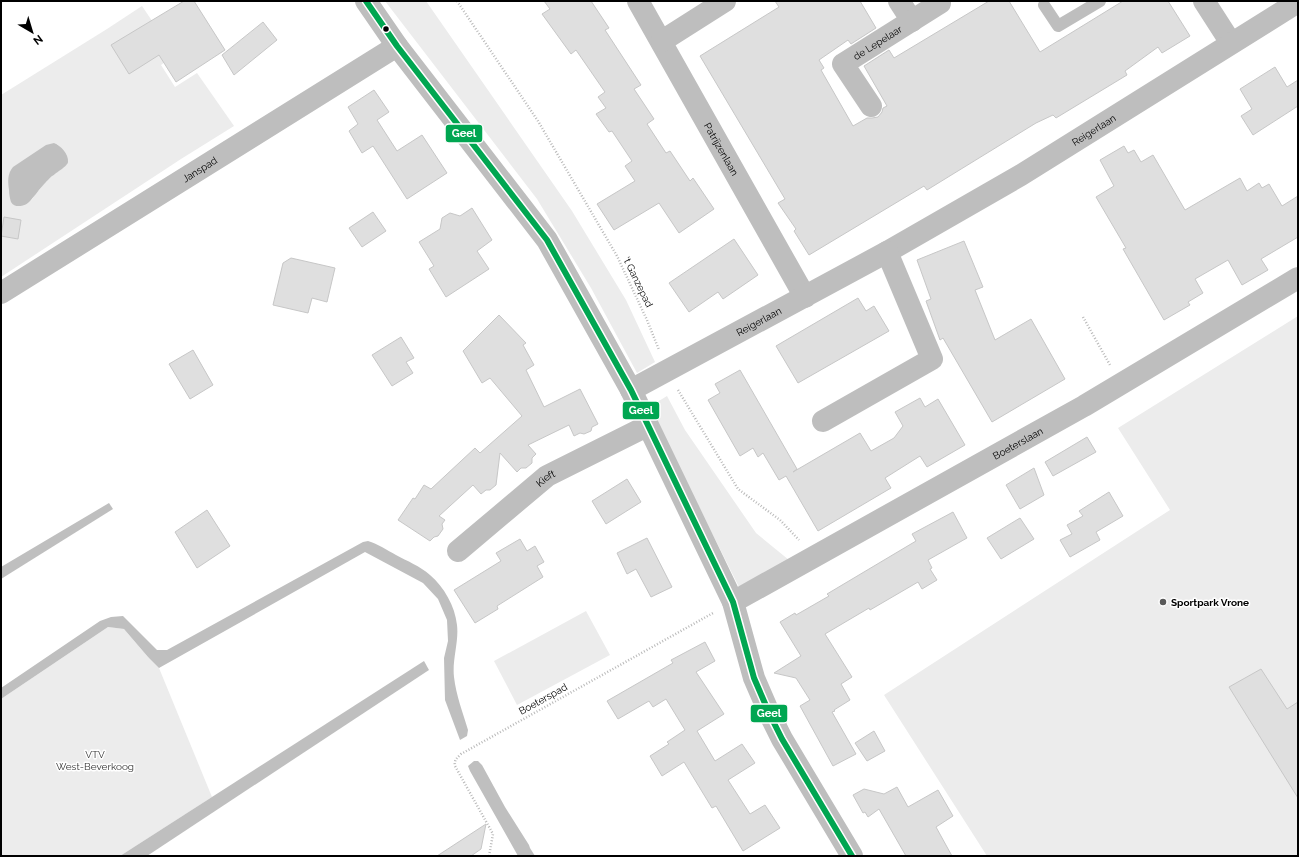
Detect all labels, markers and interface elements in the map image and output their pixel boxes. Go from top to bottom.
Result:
north arrow [12,12,52,52]
street label: de Lepelaar [851,23,904,62]
unlabelled marker [381,24,391,34]
text: N [31,32,45,47]
street label: Reigerlaan [1070,112,1118,147]
street label: Patrijzenlaan [702,121,741,178]
line badge: Geel [445,124,483,143]
text: Geel [452,127,477,140]
street label: Janspad [180,154,219,184]
street label: 't Ganzepad [621,255,655,309]
street label: Reigerlaan [734,305,783,338]
line badge: Geel [622,401,660,420]
text: Geel [629,404,654,417]
street label: Boeterslaan [991,425,1045,461]
street label: Kieft [534,467,557,489]
marker: Sportpark Vrone [1158,597,1168,607]
place label: Sportpark Vrone [1171,597,1249,608]
street label: Boeterspad [517,681,569,717]
line badge: Geel [750,704,788,723]
text: Geel [757,707,782,720]
park label: VTV West-Beverkoog [56,749,134,772]

